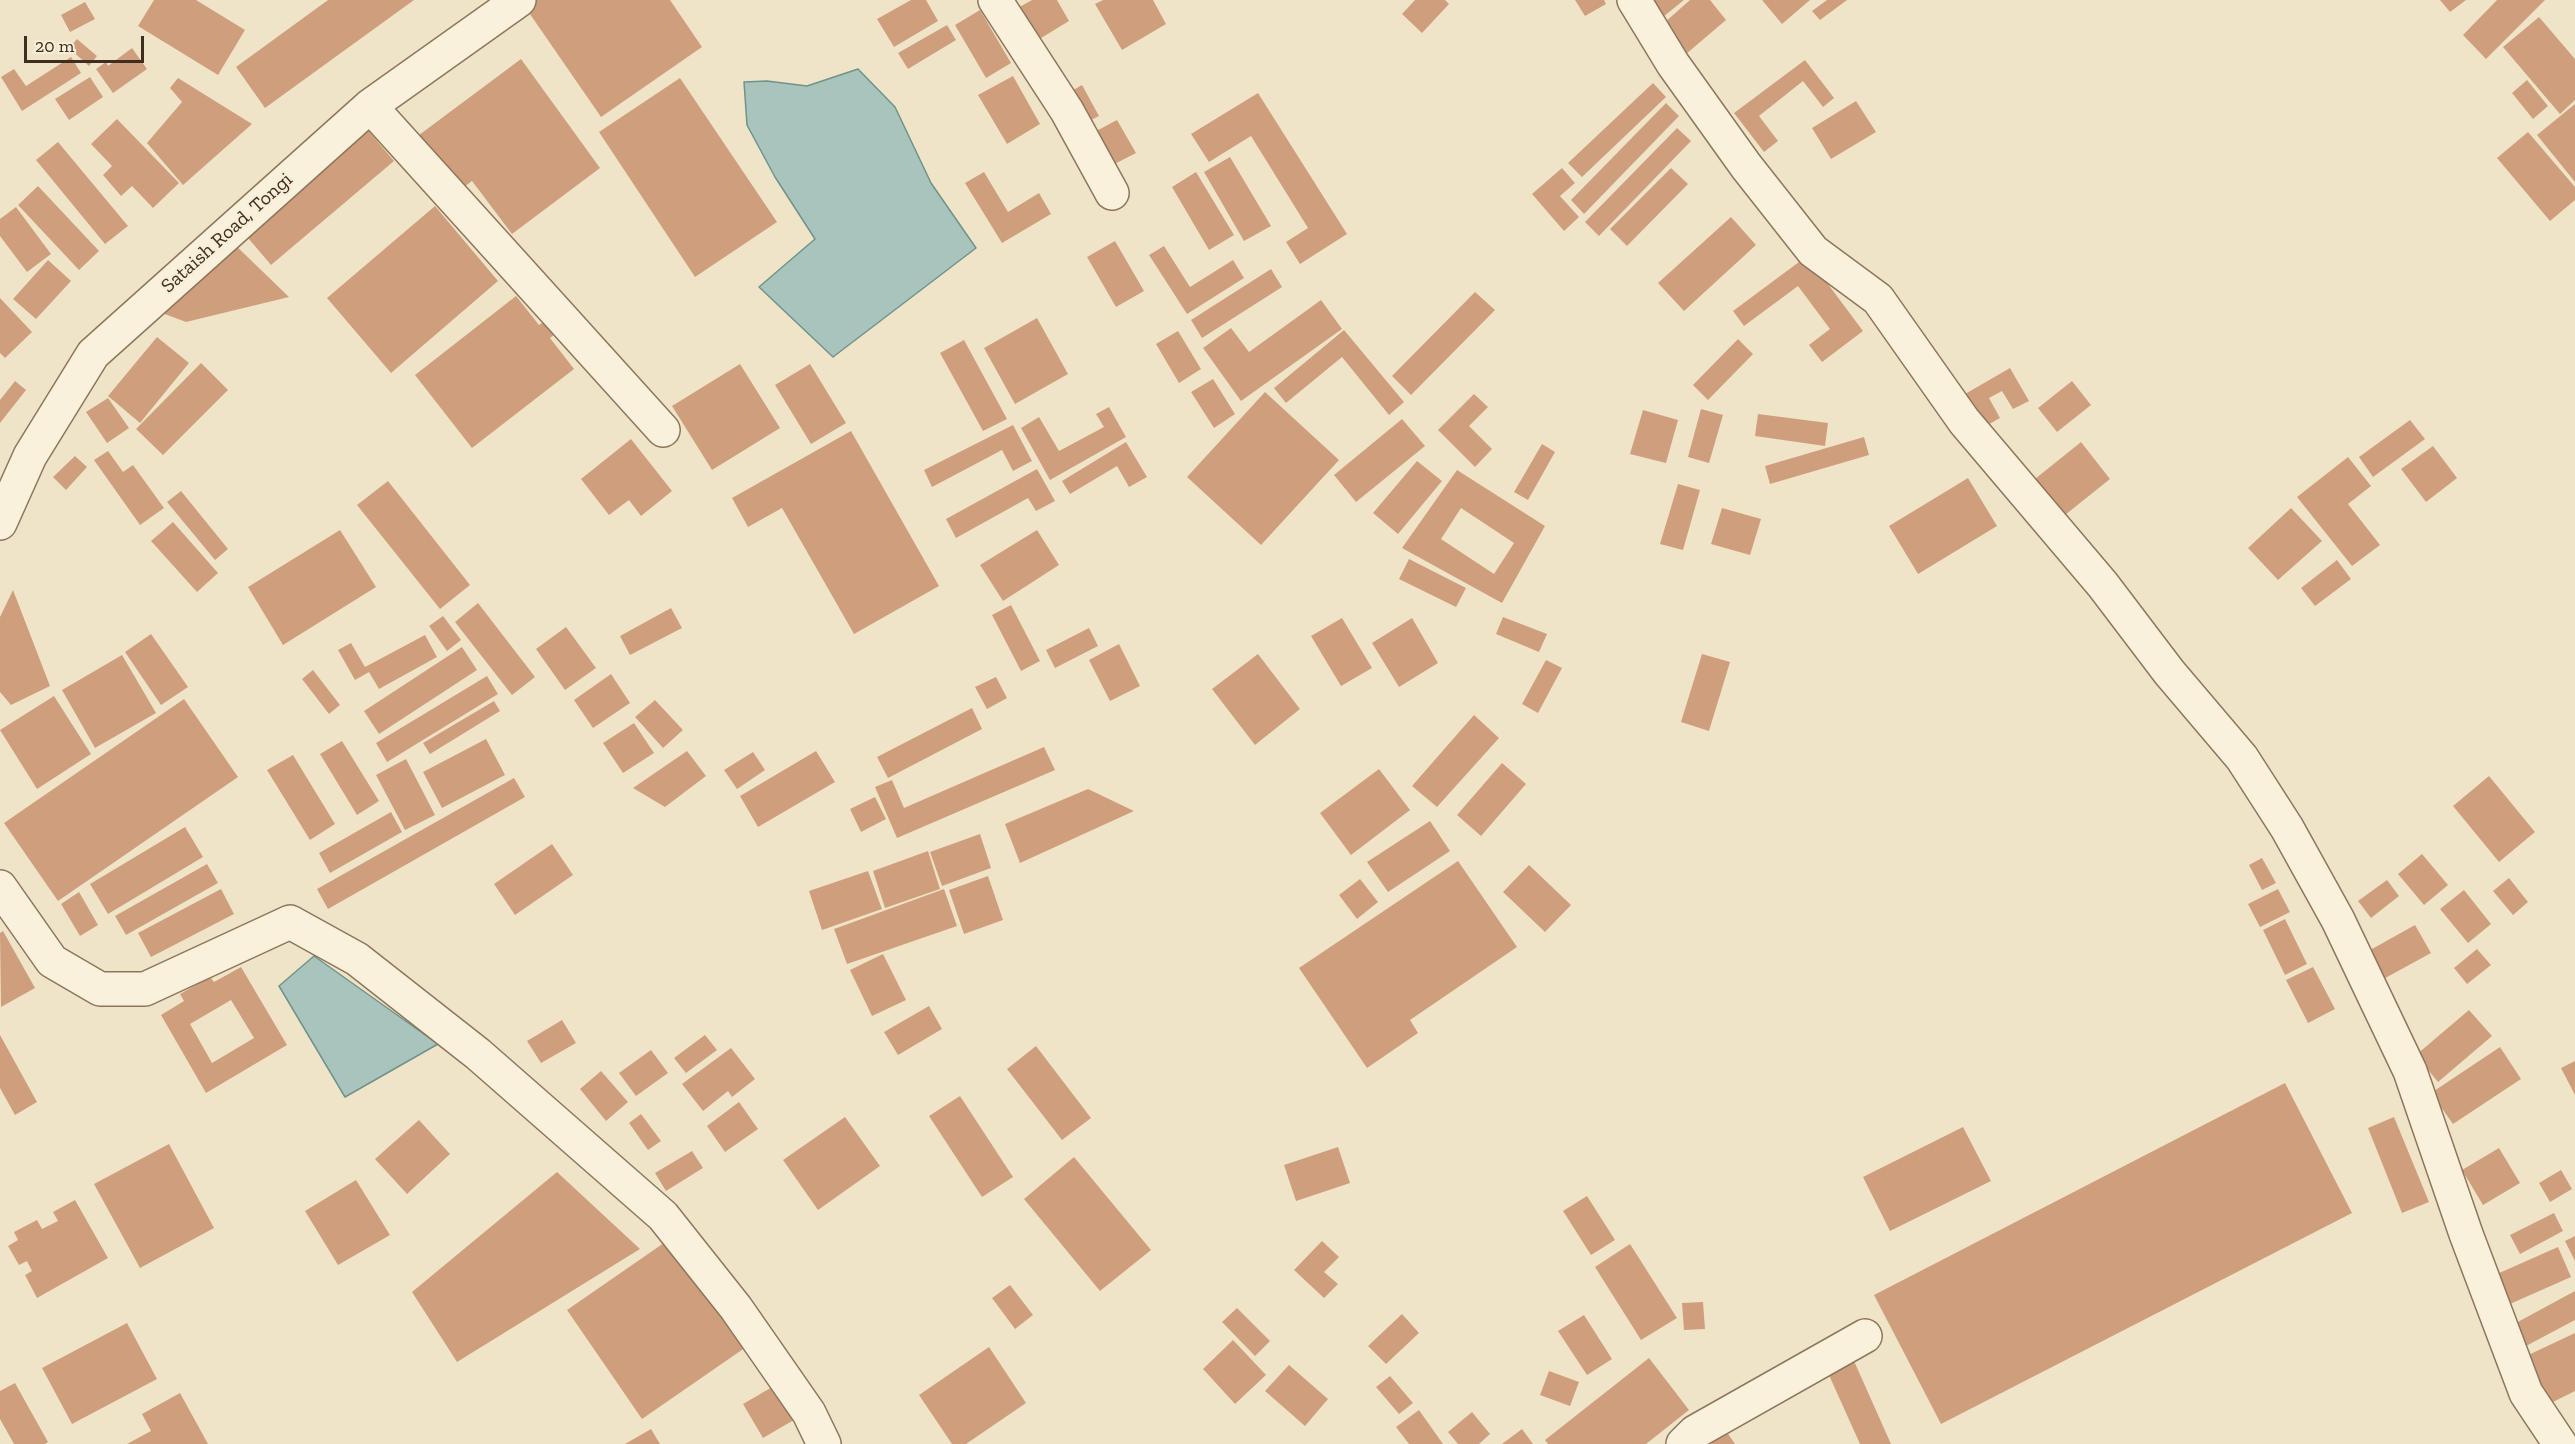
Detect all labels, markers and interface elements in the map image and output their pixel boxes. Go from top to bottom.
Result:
scale bar [27,24,147,62]
text: 20 m [35,35,74,57]
street label: Sataish Road, Tongi [156,168,298,298]

